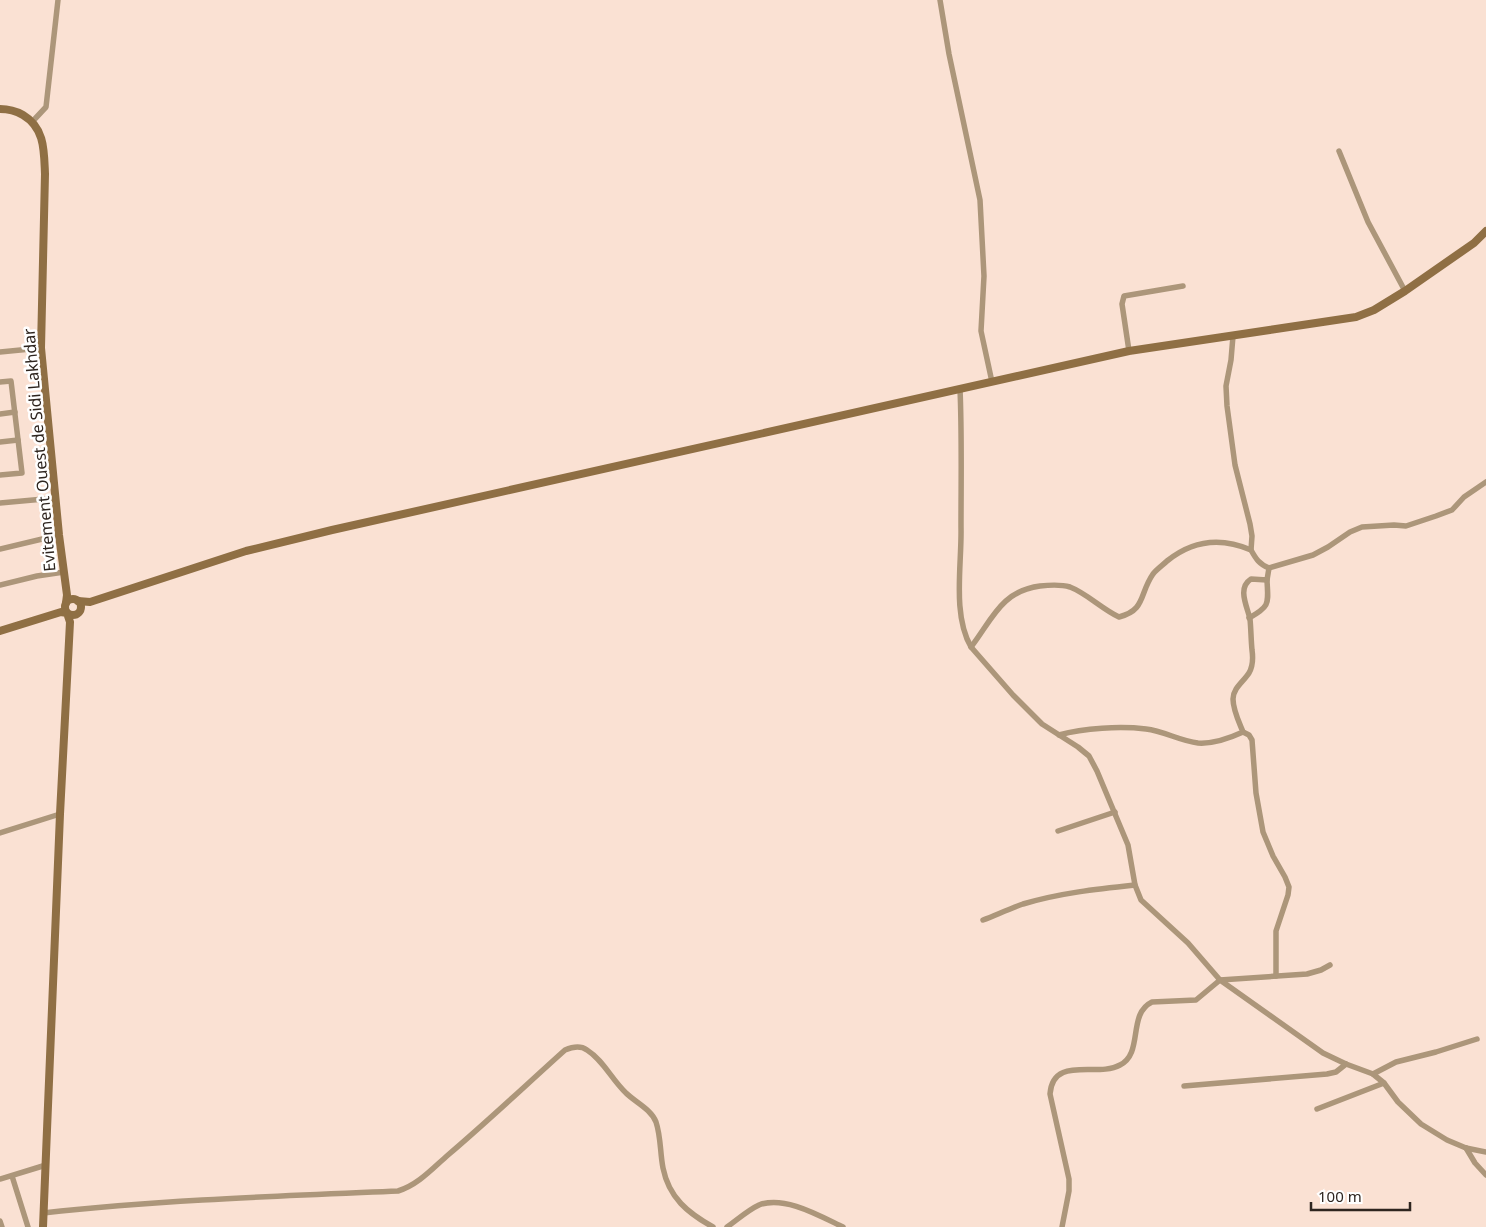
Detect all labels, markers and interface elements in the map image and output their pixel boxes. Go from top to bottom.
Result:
street label: Evitement Ouest de Sidi Lakhdar [17,327,61,573]
scale bar [1311,1180,1410,1212]
text: 100 m [1318,1186,1362,1206]

